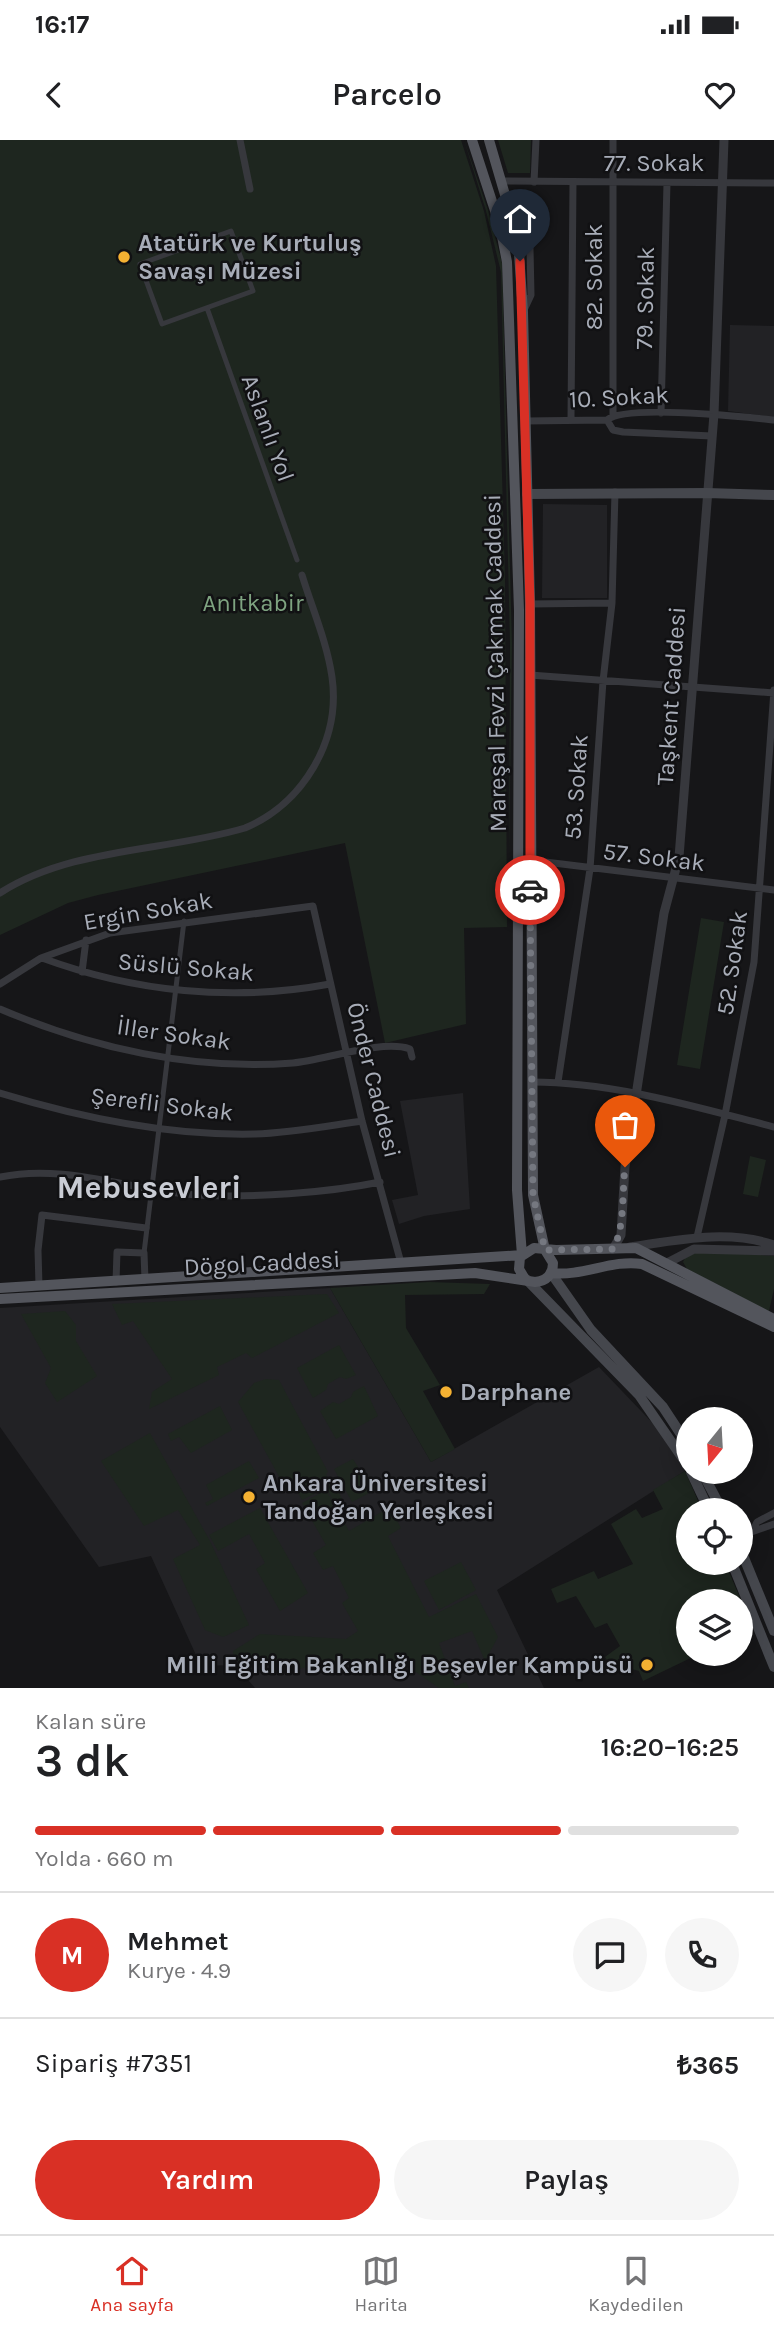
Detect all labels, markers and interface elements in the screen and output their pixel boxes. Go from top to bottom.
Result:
text: 16:17 [35,9,89,40]
icon: back [35,76,73,114]
text: Parcelo [332,76,442,113]
icon: heart [701,76,739,114]
street label: 77. Sokak [604,149,704,177]
pin [490,189,550,261]
icon: home [501,200,539,238]
street label: 82. Sokak [580,224,608,330]
place label: Atatürk ve Kurtuluş Savaşı Müzesi [138,229,362,285]
street label: 79. Sokak [630,246,660,350]
marker: Atatürk ve Kurtuluş Savaşı Müzesi [116,249,132,265]
street label: Aslanlı Yol [236,371,300,485]
street label: 10. Sokak [568,380,670,414]
street label: Mareşal Fevzi Çakmak Caddesi [478,494,512,832]
park label: Anıtkabir [202,589,304,617]
street label: Taşkent Caddesi [651,606,691,786]
street label: 53. Sokak [558,733,594,841]
street label: 57. Sokak [601,837,707,877]
courier [495,855,565,925]
icon: car [511,871,549,909]
street label: Ergin Sokak [81,886,215,936]
street label: 52. Sokak [711,909,753,1017]
street label: Süslü Sokak [117,947,255,987]
street label: Önder Caddesi [341,999,407,1161]
street label: İller Sokak [115,1012,233,1056]
street label: Şerefli Sokak [89,1081,235,1127]
pin [595,1095,655,1167]
icon: bag [606,1106,644,1144]
district label: Mebusevleri [57,1169,241,1206]
street label: Dögol Caddesi [183,1245,341,1281]
place label: Darphane [460,1378,571,1406]
marker: Darphane [438,1384,454,1400]
north arrow [676,1407,752,1484]
map controls [676,1407,753,1666]
place label: Ankara Üniversitesi Tandoğan Yerleşkesi [263,1469,494,1525]
marker: Ankara Üniversitesi Tandoğan Yerleşkesi [241,1489,257,1505]
button: locate [676,1498,753,1575]
button: layers [676,1589,753,1666]
place label: Milli Eğitim Bakanlığı Beşevler Kampüsü [166,1651,633,1679]
marker: Milli Eğitim Bakanlığı Beşevler Kampüsü [639,1657,655,1673]
text: Kalan süre [35,1708,146,1735]
text: 16:20–16:25 [601,1732,739,1763]
text: 3 dk [35,1734,130,1788]
text: Yolda · 660 m [35,1845,173,1872]
button: chat [573,1918,647,1992]
button: phone [665,1918,739,1992]
text: Mehmet [127,1926,228,1957]
text: M [61,1940,83,1971]
text: Kurye · 4.9 [127,1957,231,1984]
text: Sipariş #7351 [35,2048,192,2079]
text: ₺365 [677,2050,739,2081]
button: Yardım [35,2140,380,2220]
button: Paylaş [394,2140,739,2220]
tab: Ana sayfa [90,2252,174,2316]
tab: Harita [354,2252,408,2316]
tab: Kaydedilen [588,2252,684,2316]

